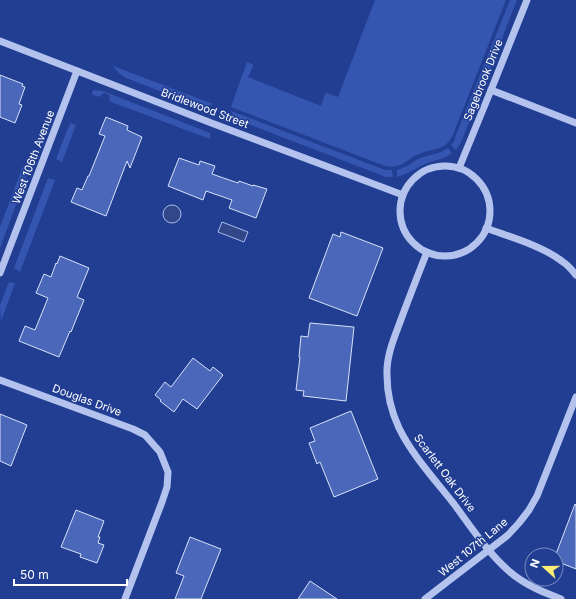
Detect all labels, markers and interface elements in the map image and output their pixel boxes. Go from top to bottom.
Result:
street label: Sagebrook Drive [460,37,506,123]
street label: Bridlewood Street [159,85,251,131]
street label: West 106th Avenue [9,108,57,206]
street label: Douglas Drive [50,381,124,419]
street label: Scarlett Oak Drive [411,431,479,515]
street label: West 107th Lane [436,515,510,579]
north arrow [524,547,564,587]
text: N [527,557,543,570]
scale bar [14,561,127,587]
text: 50 m [20,567,49,582]

